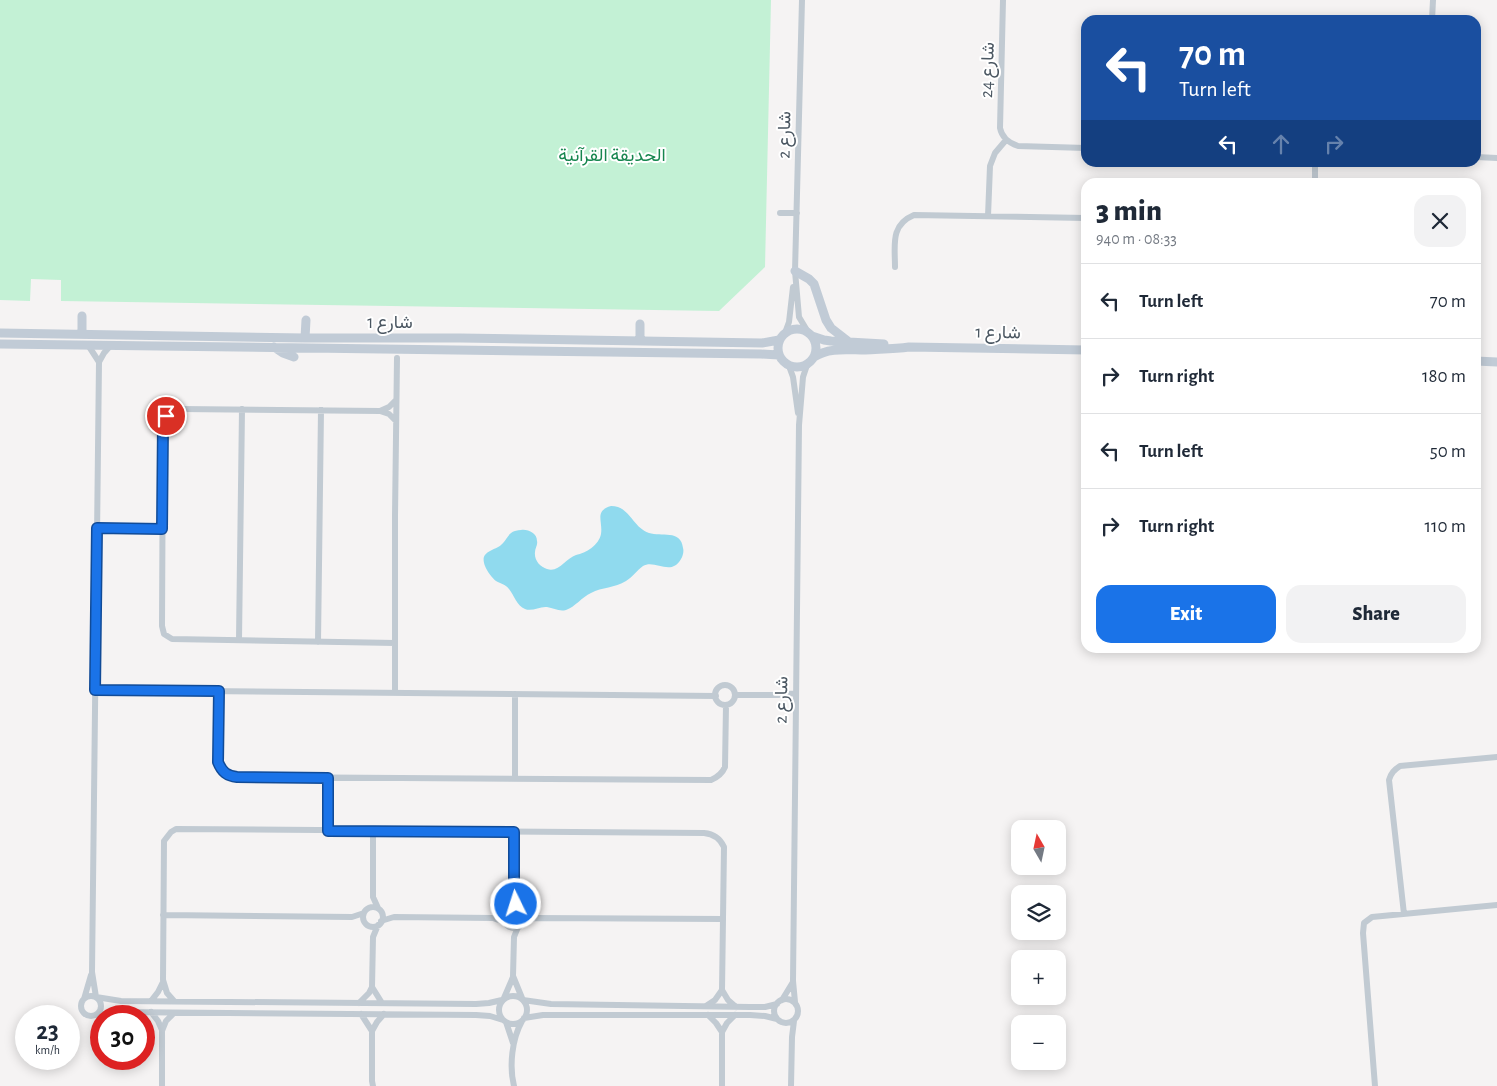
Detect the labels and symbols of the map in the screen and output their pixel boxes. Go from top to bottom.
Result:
street label: شارع 24 [978,42,1000,98]
street label: شارع 2 [776,111,796,159]
park label: الحديقة القرآنية [558,146,666,166]
street label: شارع 1 [367,314,413,334]
street label: شارع 1 [975,324,1021,344]
pin [145,395,187,437]
street label: شارع 2 [773,676,793,724]
north arrow [1011,820,1066,875]
position arrow [489,877,541,929]
speed limit sign: 30 [90,1005,155,1070]

